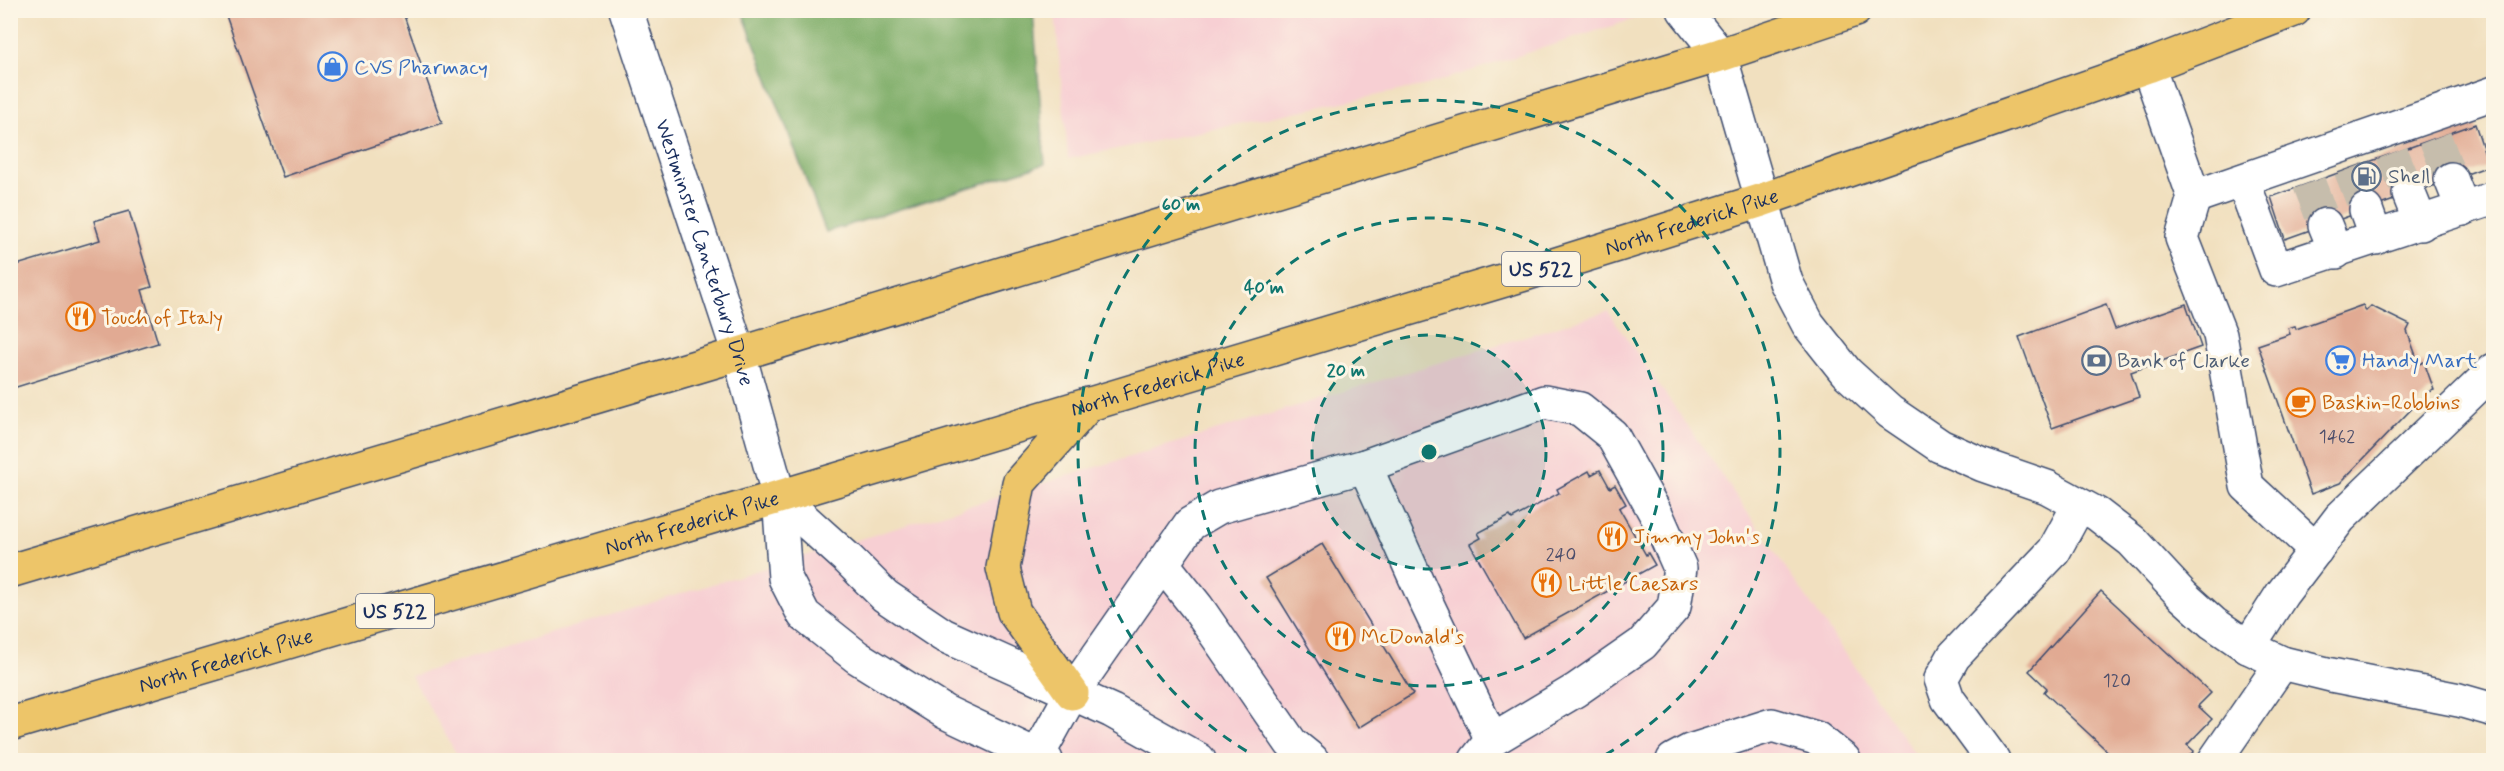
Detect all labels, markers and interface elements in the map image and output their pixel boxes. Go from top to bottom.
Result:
shop icon: CVS Pharmacy [317,51,349,83]
place label: CVS Pharmacy [354,54,488,82]
street label: Westminster Canterbury Drive [648,116,760,389]
fuel station icon: Shell [2351,160,2383,192]
place label: Shell [2388,163,2430,191]
street label: North Frederick Pike [1602,182,1783,263]
text: 60 m [1162,193,1200,217]
road number: US 522 [1502,252,1580,286]
text: 40 m [1244,276,1284,300]
restaurant icon: Touch of Italy [64,301,96,333]
place label: Touch of Italy [101,304,223,332]
bank icon: Bank of Clarke [2080,344,2112,376]
supermarket icon: Handy Mart [2325,344,2357,376]
street label: North Frederick Pike [1067,346,1248,424]
place label: Bank of Clarke [2117,347,2250,375]
place label: Handy Mart [2362,347,2478,375]
text: 20 m [1327,359,1365,383]
cafe icon: Baskin-Robbins [2285,386,2317,418]
place label: Baskin-Robbins [2322,389,2460,417]
house number: 1462 [2319,425,2355,449]
centre of rings [1419,442,1439,462]
street label: North Frederick Pike [602,485,783,563]
restaurant icon: Jimmy John's [1596,520,1628,552]
place label: Jimmy John's [1633,523,1760,551]
house number: 240 [1546,543,1576,567]
restaurant icon: Little Caesars [1531,567,1563,599]
place label: Little Caesars [1568,570,1698,598]
road number: US 522 [356,594,434,628]
restaurant icon: McDonald's [1324,620,1356,652]
street label: North Frederick Pike [136,622,317,700]
place label: McDonald's [1361,623,1464,651]
house number: 120 [2103,669,2131,693]

